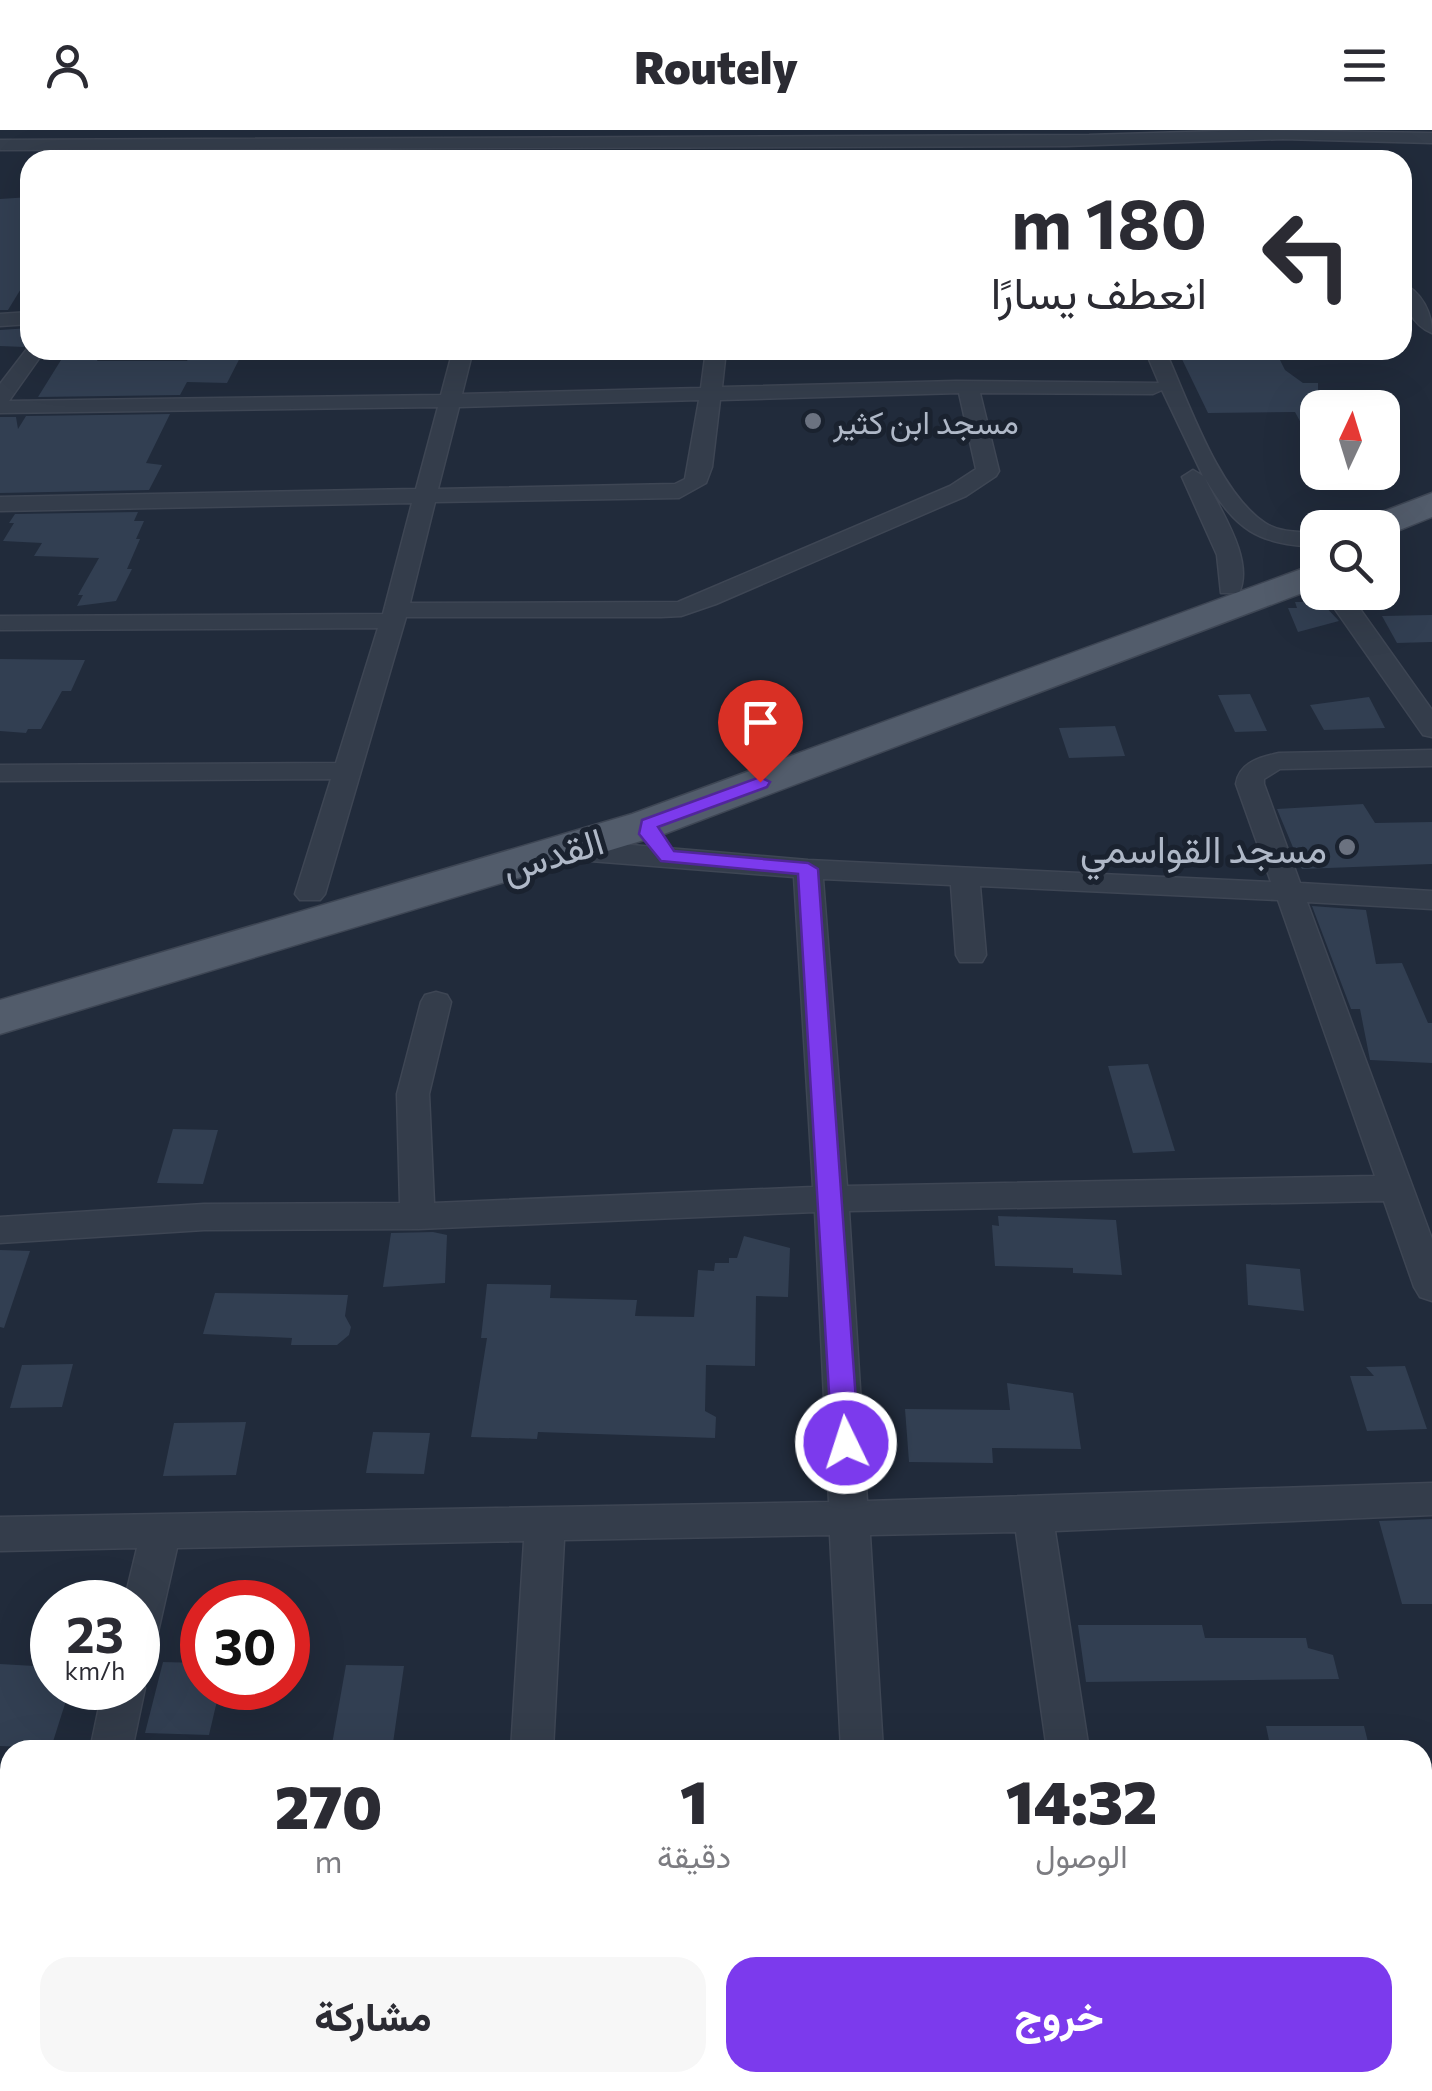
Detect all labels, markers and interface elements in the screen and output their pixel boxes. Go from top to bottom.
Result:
icon: person [40,38,95,93]
text: Routely [634,38,798,93]
icon: menu [1337,38,1392,93]
text: 180 m [1011,178,1207,263]
icon: left [1242,190,1372,320]
text: انعطف يسارًا [991,263,1207,318]
north arrow [1300,390,1400,490]
map controls [1300,390,1400,610]
place label: مسجد ابن كثير [832,401,1019,443]
marker: مسجد ابن كثير [802,410,824,432]
button: search [1300,510,1400,610]
pin [718,680,803,783]
icon: arrive [733,695,788,750]
street label: القدس [496,815,609,893]
place label: مسجد القواسمي [1080,824,1327,881]
marker: مسجد القواسمي [1336,836,1358,858]
position arrow [794,1391,898,1495]
speed limit sign: 30 [180,1580,310,1710]
text: 23 [66,1602,124,1663]
text: km/h [65,1655,125,1685]
text: 1 [680,1763,708,1836]
text: 14:32 [1006,1763,1157,1836]
text: 270 [275,1768,382,1841]
text: دقيقة [657,1835,731,1875]
text: الوصول [1035,1835,1128,1875]
text: m [315,1840,342,1880]
button: مشاركة [40,1957,706,2072]
button: خروج [726,1957,1392,2072]

